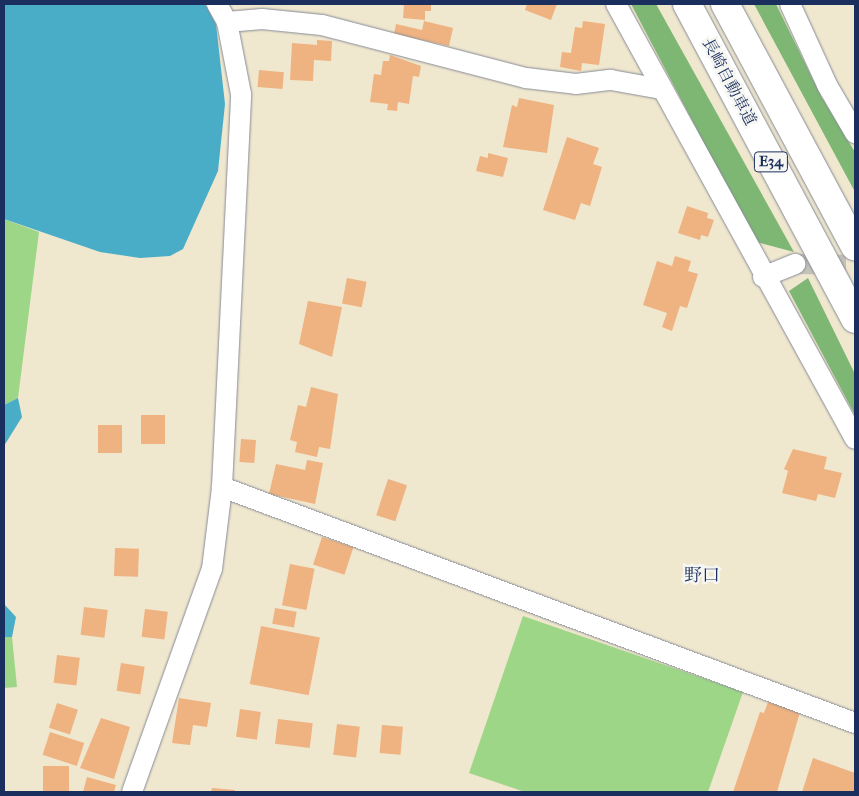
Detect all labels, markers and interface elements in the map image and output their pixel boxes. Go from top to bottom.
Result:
street label: 長崎自動車道 [698,35,760,129]
road number: E34 [754,150,788,174]
district label: 野口 [684,565,720,587]

